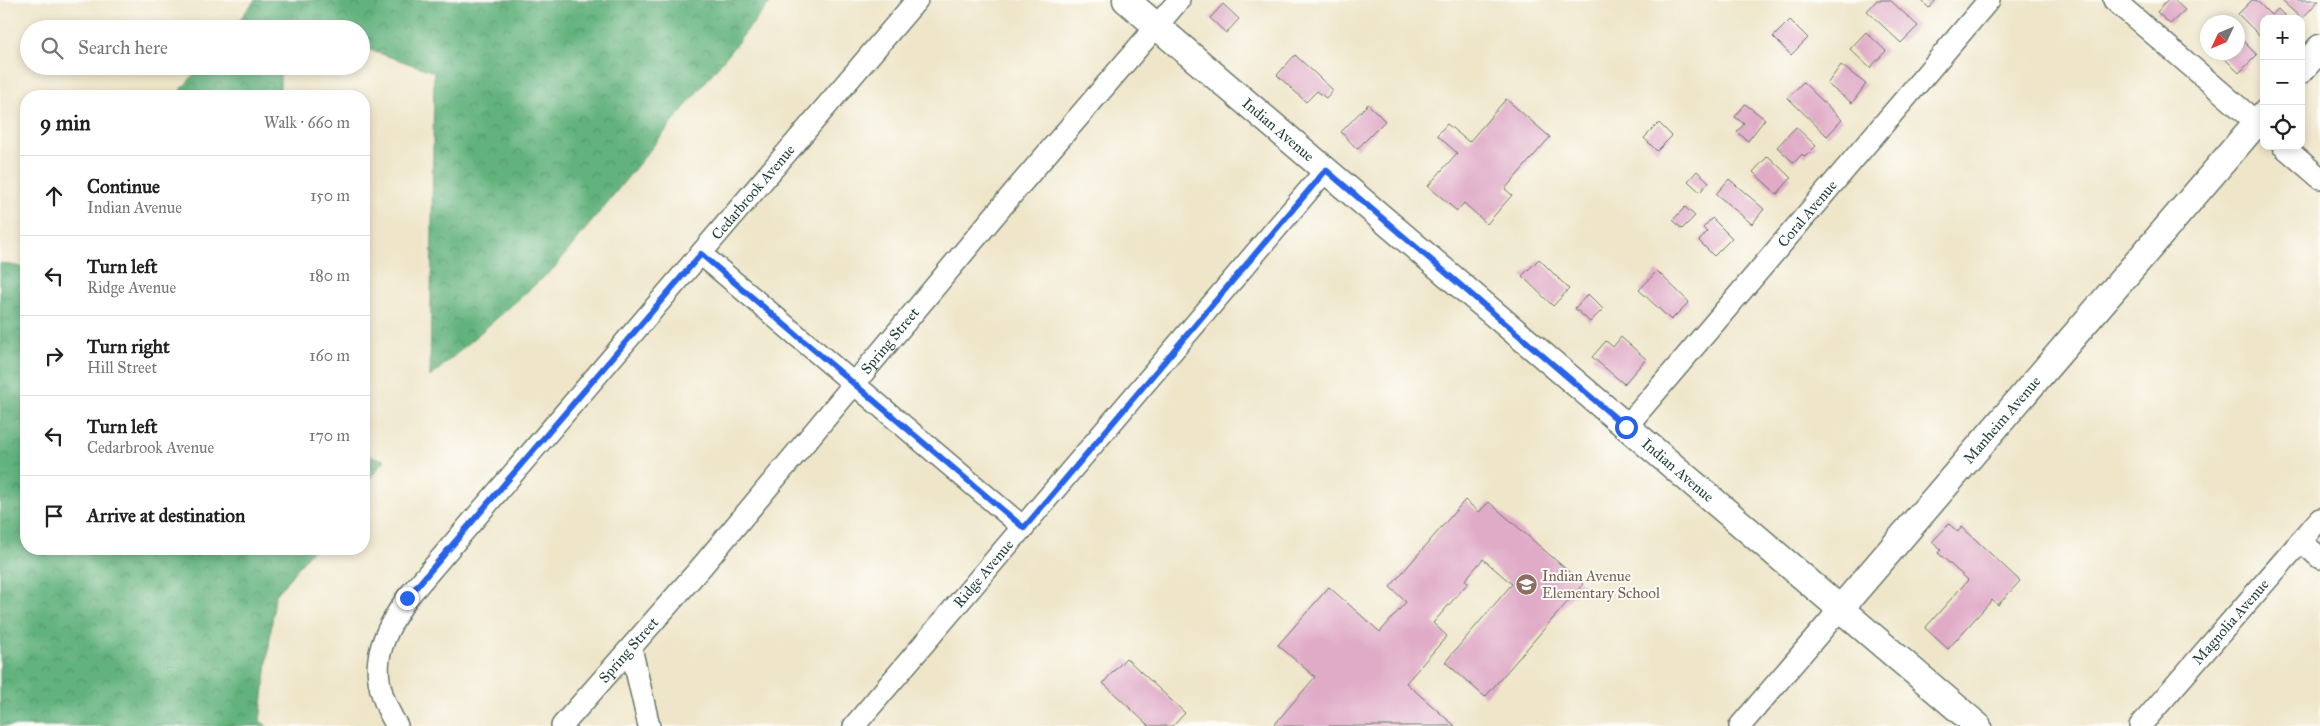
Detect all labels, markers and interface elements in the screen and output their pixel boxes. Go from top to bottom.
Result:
north arrow [2200,15,2245,60]
map controls [2260,15,2305,150]
button: + [2260,15,2305,60]
search box [20,20,370,75]
icon: search [38,34,66,62]
text: Search here [78,36,168,59]
button: − [2260,60,2305,105]
street label: Indian Avenue [1239,94,1318,165]
button: locate [2260,105,2305,150]
text: 9 min [40,110,91,136]
text: Walk · 660 m [264,113,350,132]
street label: Cedarbrook Avenue [708,141,799,243]
text: Continue [87,175,160,198]
street label: Coral Avenue [1774,177,1841,251]
icon: ahead [40,182,68,210]
text: 150 m [310,186,350,205]
text: Indian Avenue [87,198,182,217]
text: Turn left [87,255,157,278]
icon: left [40,262,68,290]
text: 180 m [309,266,350,285]
text: Ridge Avenue [87,278,176,297]
street label: Spring Street [857,303,923,378]
text: Turn right [87,335,170,358]
icon: right [40,342,68,370]
text: 160 m [309,346,350,365]
text: Hill Street [87,358,157,377]
street label: Manheim Avenue [1960,372,2044,467]
text: Turn left [87,415,157,438]
route start [1615,416,1638,439]
icon: left [40,422,68,450]
text: 170 m [309,426,350,445]
street label: Indian Avenue [1638,435,1718,506]
text: Cedarbrook Avenue [87,438,214,457]
icon: arrive [40,502,68,530]
text: Arrive at destination [87,504,245,527]
street label: Ridge Avenue [949,536,1017,611]
place label: Indian Avenue Elementary School [1542,567,1661,602]
school or university icon: Indian Avenue Elementary School [1514,573,1538,597]
street label: Magnolia Avenue [2189,575,2273,668]
route end [396,587,419,610]
street label: Spring Street [595,613,663,687]

